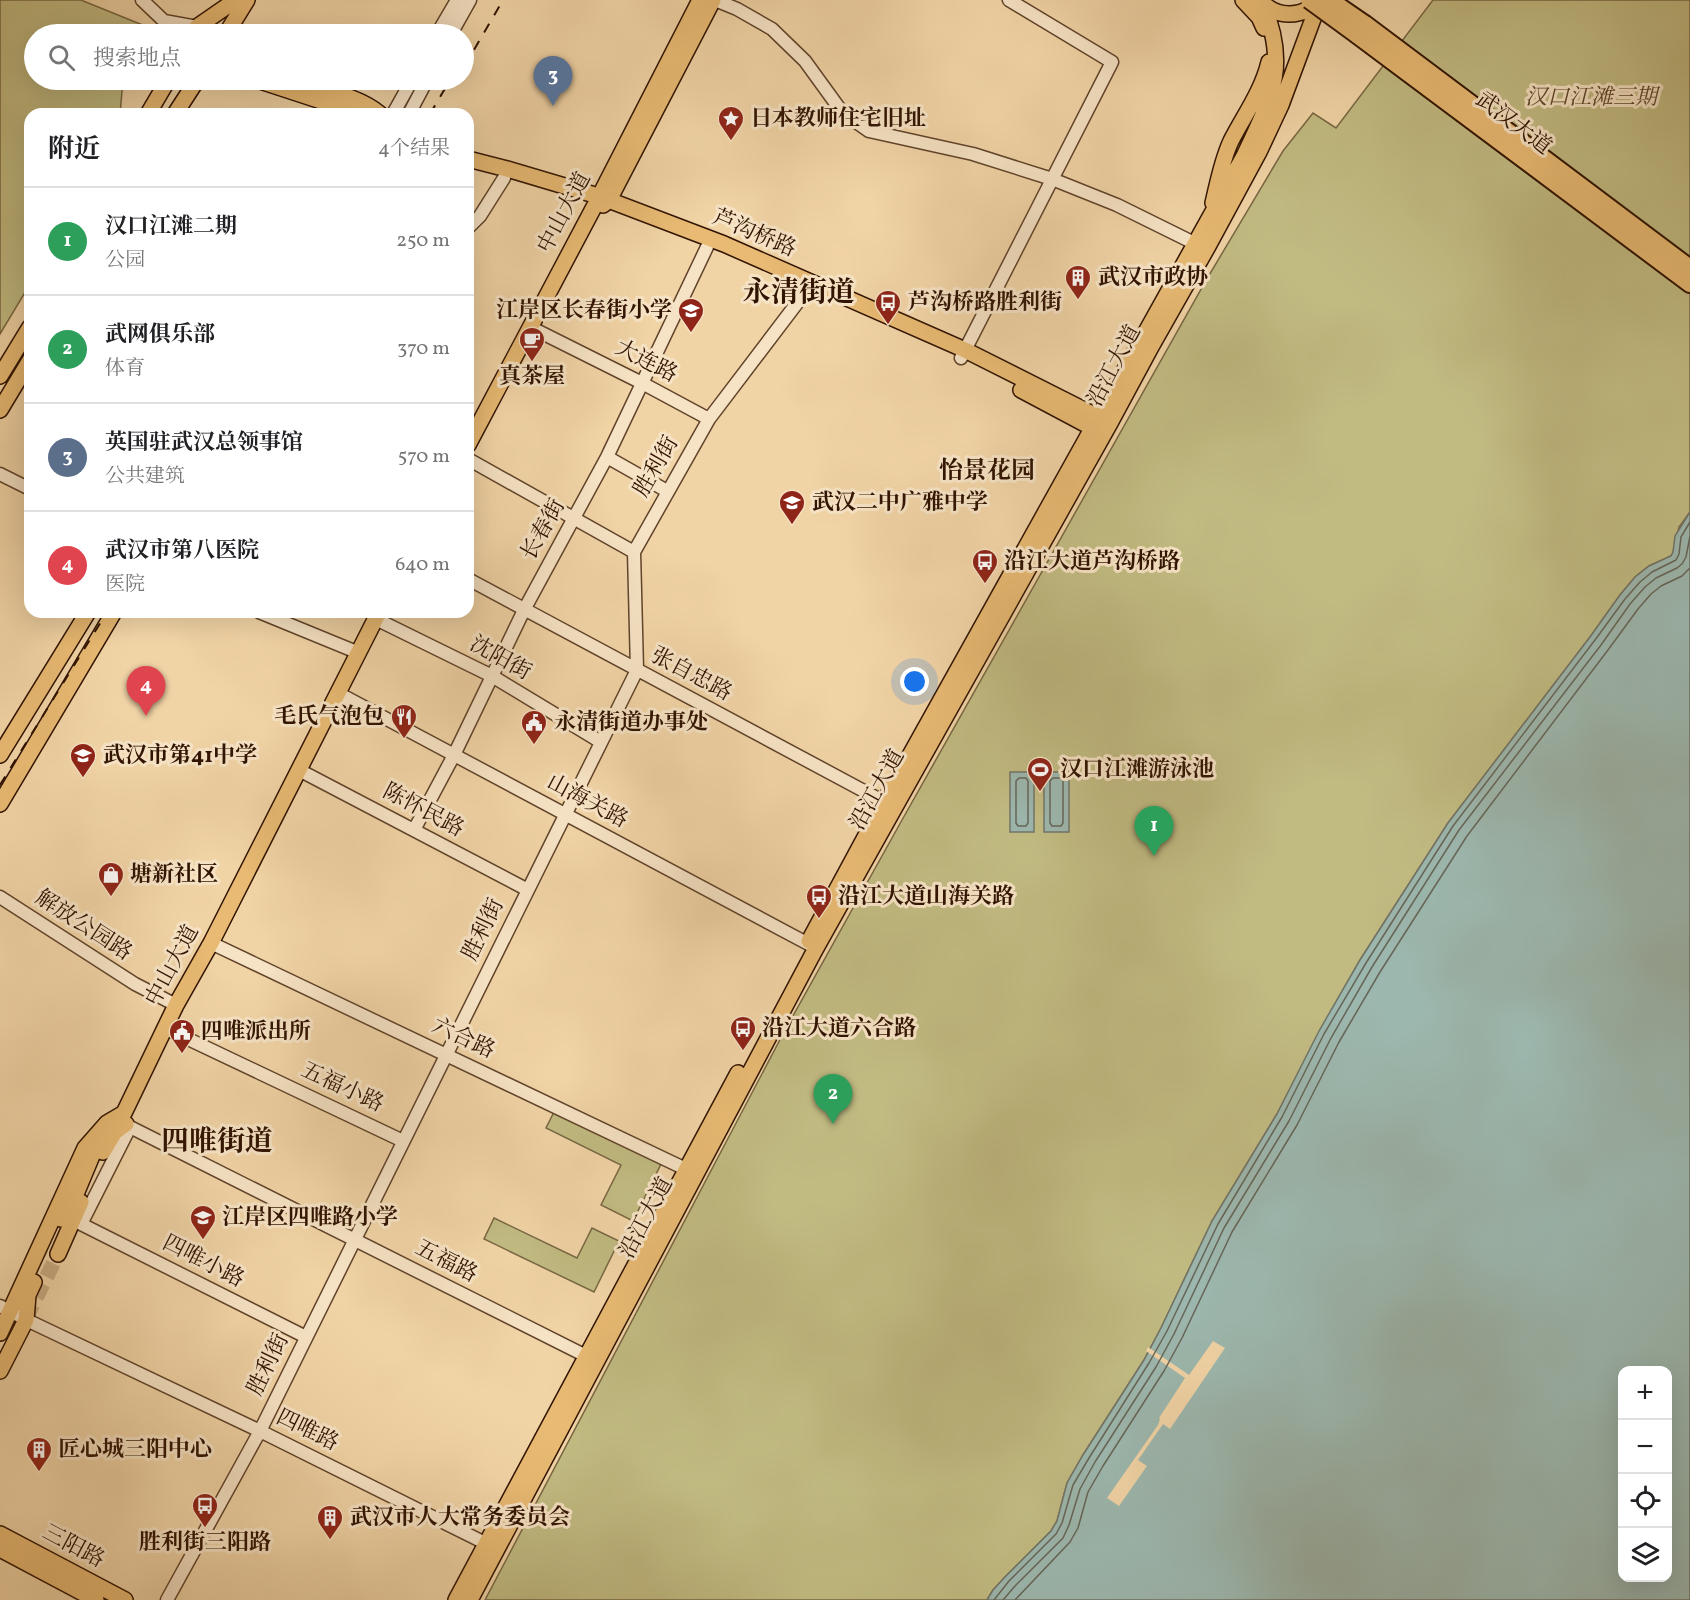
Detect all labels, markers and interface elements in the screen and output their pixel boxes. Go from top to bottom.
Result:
search box [24,24,474,90]
icon: search [45,41,78,74]
text: 搜索地点 [93,44,181,75]
pin: 3 [534,57,572,106]
park label: 汉口江滩三期 [1525,83,1661,114]
street label: 武汉大道 [1469,85,1557,163]
place icon: 日本教师住宅旧址 [716,104,746,142]
place label: 日本教师住宅旧址 [750,104,926,135]
text: 附近 [48,132,100,168]
text: 4个结果 [378,135,450,163]
street label: 中山大道 [531,167,599,259]
street label: 芦沟桥路 [707,203,801,265]
text: 汉口江滩二期 [105,212,237,243]
text: 1 [63,227,72,255]
text: 250 m [396,227,450,255]
text: 公园 [105,247,145,275]
building icon: 武汉市政协 [1063,263,1093,301]
place label: 武汉市政协 [1098,263,1208,294]
district label: 永清街道 [743,274,855,313]
bus stop icon: 芦沟桥路胜利街 [873,288,903,326]
place label: 芦沟桥路胜利街 [908,288,1062,319]
place label: 江岸区长春街小学 [496,296,672,327]
school or university icon: 江岸区长春街小学 [676,296,706,334]
text: 武网俱乐部 [105,320,215,351]
street label: 沿江大道 [1081,320,1149,412]
cafe icon: 真茶屋 [517,325,547,363]
street label: 大连路 [610,333,682,391]
text: 2 [62,335,73,363]
text: 370 m [397,335,450,363]
text: 体育 [105,355,145,383]
place label: 真茶屋 [499,362,565,393]
text: 英国驻武汉总领事馆 [105,428,303,459]
street label: 胜利街 [627,431,687,503]
text: 3 [62,443,73,471]
text: 570 m [398,443,450,471]
district label: 怡景花园 [939,455,1035,489]
text: 公共建筑 [105,463,185,491]
school or university icon: 武汉二中广雅中学 [777,488,807,526]
place label: 武汉二中广雅中学 [812,488,988,519]
street label: 长春街 [514,494,574,566]
text: 武汉市第八医院 [105,536,259,567]
bus stop icon: 沿江大道芦沟桥路 [970,547,1000,585]
place label: 沿江大道芦沟桥路 [1004,547,1180,578]
text: 4 [61,551,74,579]
text: 640 m [395,551,450,579]
text: 医院 [105,571,145,599]
street label: 沈阳街 [464,629,536,689]
street label: 张自忠路 [645,641,737,709]
pin: 4 [126,666,166,716]
your location [900,667,929,696]
place label: 毛氏气泡包 [274,702,384,733]
restaurant icon: 毛氏气泡包 [389,702,419,740]
public building icon: 永清街道办事处 [519,708,549,746]
place label: 永清街道办事处 [554,708,708,739]
school or university icon: 武汉市第41中学 [68,741,98,779]
place label: 武汉市第41中学 [103,741,257,772]
street label: 沿江大道 [843,744,913,836]
sports icon: 汉口江滩游泳池 [1025,755,1055,793]
place label: 汉口江滩游泳池 [1060,755,1214,786]
street label: 山海关路 [541,768,633,836]
street label: 陈怀民路 [377,777,469,845]
pin: 1 [1134,806,1174,856]
shop icon: 塘新社区 [96,860,126,898]
place label: 塘新社区 [130,860,218,891]
bus stop icon: 沿江大道山海关路 [804,882,834,920]
place label: 沿江大道山海关路 [838,882,1014,913]
street label: 解放公园路 [28,883,138,969]
street label: 胜利街 [456,894,512,966]
street label: 中山大道 [139,920,207,1012]
street label: 六合路 [427,1011,499,1067]
bus stop icon: 沿江大道六合路 [728,1014,758,1052]
place label: 沿江大道六合路 [762,1014,916,1045]
public building icon: 四唯派出所 [167,1017,197,1055]
place label: 四唯派出所 [201,1017,311,1048]
street label: 五福小路 [296,1055,388,1121]
pin: 2 [814,1074,852,1124]
district label: 四唯街道 [161,1123,273,1162]
street label: 沿江大道 [613,1172,681,1264]
school or university icon: 江岸区四唯路小学 [188,1203,218,1241]
place label: 江岸区四唯路小学 [222,1203,398,1234]
street label: 四唯小路 [157,1228,249,1296]
street label: 五福路 [410,1233,482,1291]
street label: 胜利街 [241,1329,297,1401]
map controls [1618,1366,1672,1582]
button: + [1618,1366,1672,1420]
street label: 四唯路 [271,1403,343,1459]
button: − [1618,1420,1672,1474]
building icon: 匠心城三阳中心 [24,1435,54,1473]
place label: 匠心城三阳中心 [58,1435,212,1466]
button: locate [1618,1474,1672,1528]
bus stop icon: 胜利街三阳路 [190,1491,220,1529]
building icon: 武汉市人大常务委员会 [315,1503,345,1541]
place label: 武汉市人大常务委员会 [350,1503,570,1534]
street label: 三阳路 [37,1518,109,1576]
place label: 胜利街三阳路 [139,1528,271,1559]
button: layers [1618,1528,1672,1582]

